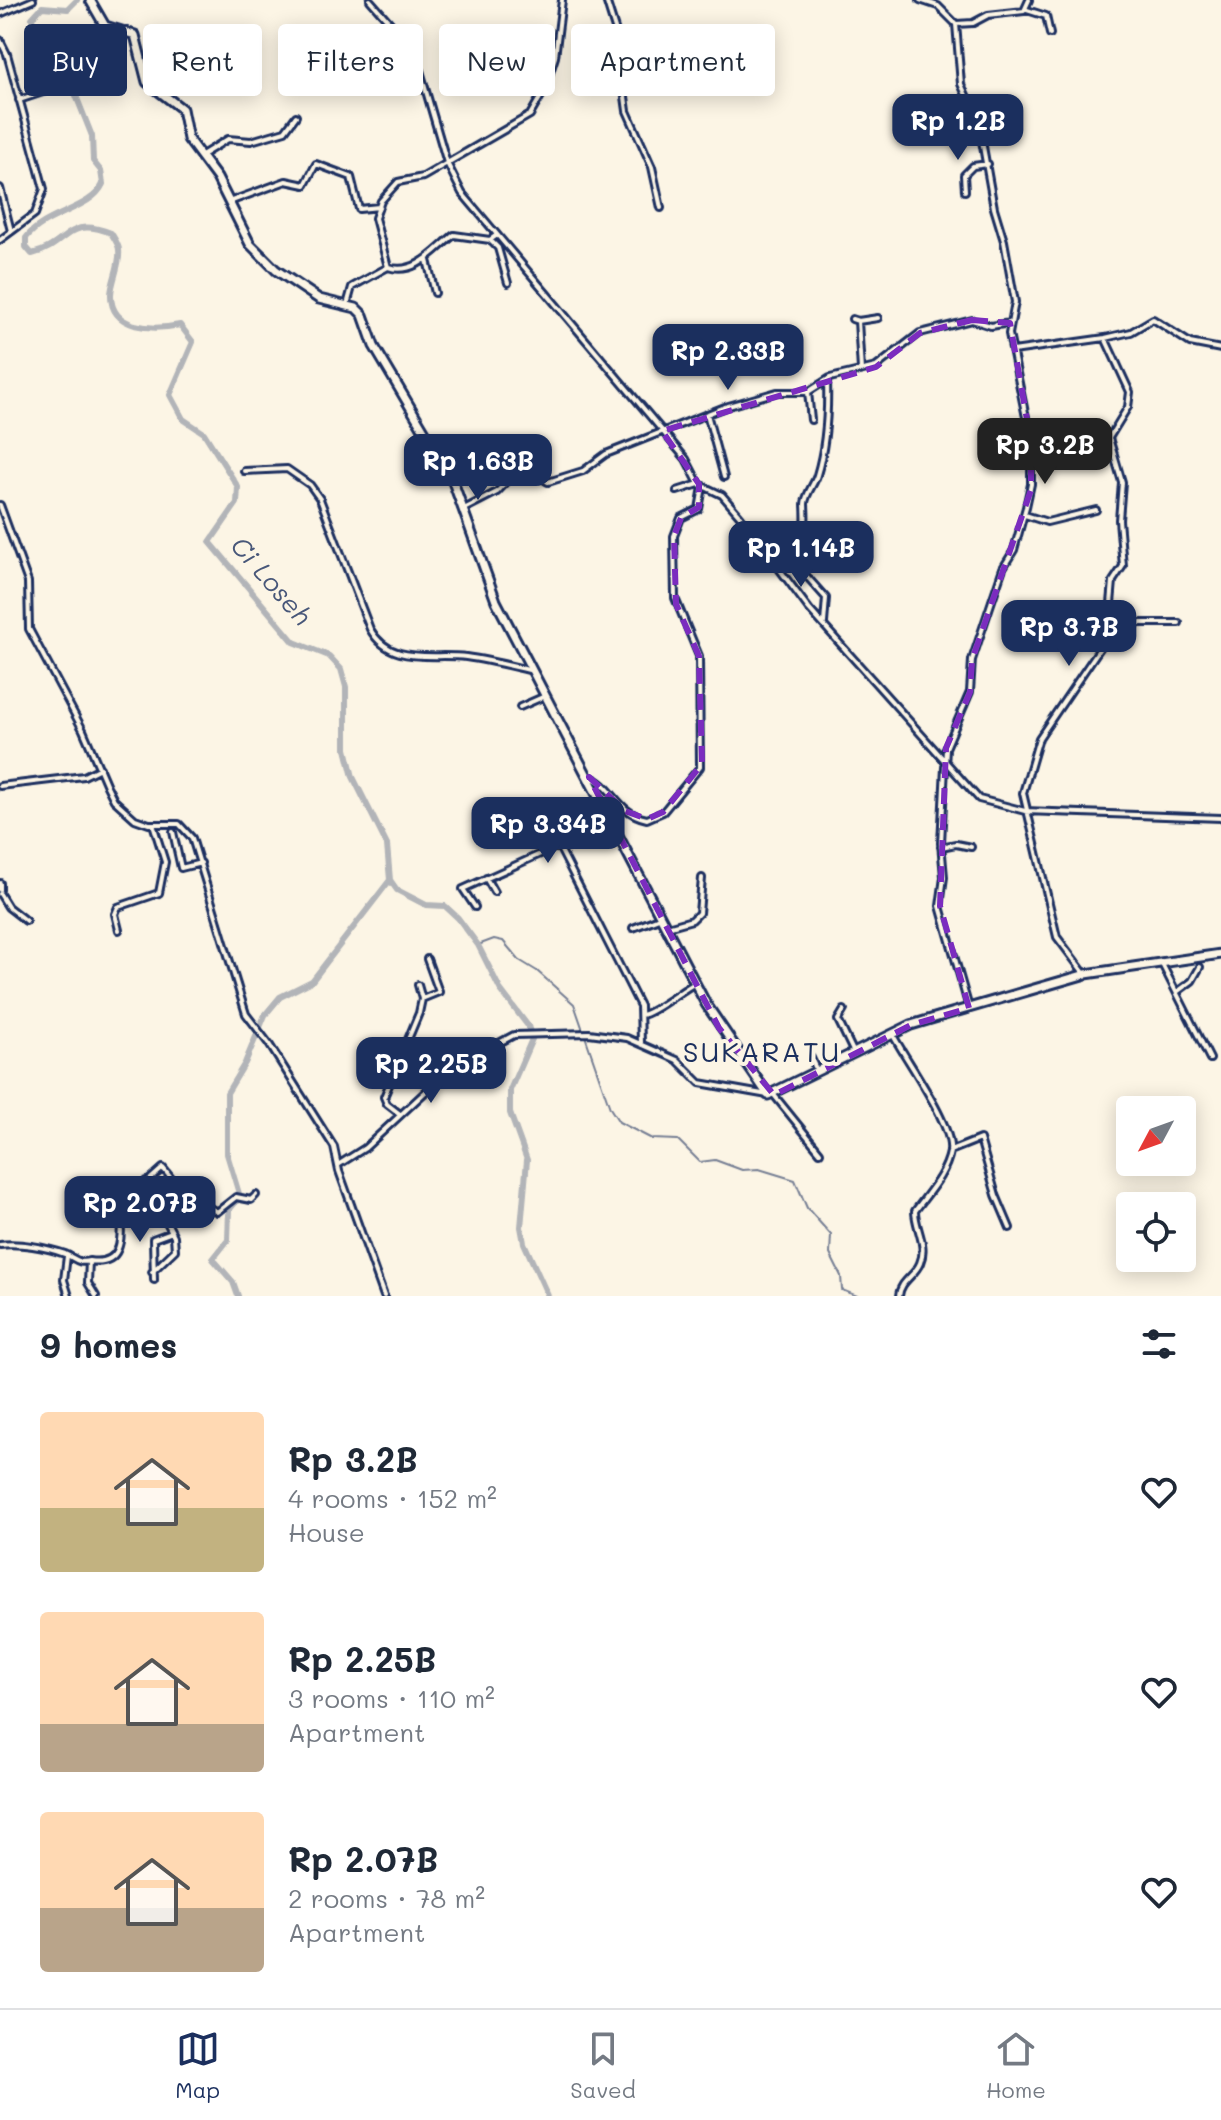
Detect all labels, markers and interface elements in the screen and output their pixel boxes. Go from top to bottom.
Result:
chip: Buy [24,24,127,96]
chip: Rent [143,24,262,96]
chip: Filters [278,24,423,96]
chip: New [439,24,555,96]
chip: Apartment [571,24,775,96]
pin: Rp 1.2B [884,94,1032,162]
text: Rp 1.2B [910,103,1006,137]
pin: Rp 2.33B [645,324,811,392]
text: Rp 2.33B [671,333,786,367]
pin: Rp 3.2B [971,418,1119,486]
text: Rp 3.2B [995,427,1095,461]
pin: Rp 1.63B [395,434,561,502]
text: Rp 1.63B [422,443,534,477]
pin: Rp 1.14B [718,521,884,589]
water label: Ci Loseh [224,529,320,632]
text: Rp 1.14B [747,530,855,564]
pin: Rp 3.7B [995,600,1143,668]
text: Rp 3.7B [1019,609,1119,643]
pin: Rp 3.34B [465,797,631,865]
text: Rp 3.34B [490,806,606,840]
district label: SUKARATU [683,1033,841,1069]
pin: Rp 2.25B [348,1037,514,1105]
text: Rp 2.25B [374,1046,488,1080]
north arrow [1116,1096,1196,1176]
map controls [1116,1096,1196,1272]
pin: Rp 2.07B [57,1176,223,1244]
text: Rp 2.07B [83,1185,198,1219]
button: locate [1116,1192,1196,1272]
text: 9 homes [40,1322,177,1367]
icon: filters [1137,1322,1181,1366]
text: Rp 3.2B [288,1436,418,1481]
icon: home [104,1444,200,1540]
icon: heart [1137,1470,1181,1514]
text: 4 rooms · 152 m² [288,1481,497,1515]
text: House [288,1515,365,1549]
text: Rp 2.25B [288,1636,436,1681]
icon: home [104,1644,200,1740]
icon: heart [1137,1670,1181,1714]
text: 3 rooms · 110 m² [288,1681,495,1715]
text: Apartment [288,1715,425,1749]
text: Rp 2.07B [288,1836,438,1881]
icon: home [104,1844,200,1940]
icon: heart [1137,1870,1181,1914]
text: 2 rooms · 78 m² [288,1881,485,1915]
text: Apartment [288,1915,425,1949]
tab: Map [175,2027,220,2104]
tab: Saved [570,2027,636,2104]
tab: Home [986,2027,1046,2104]

